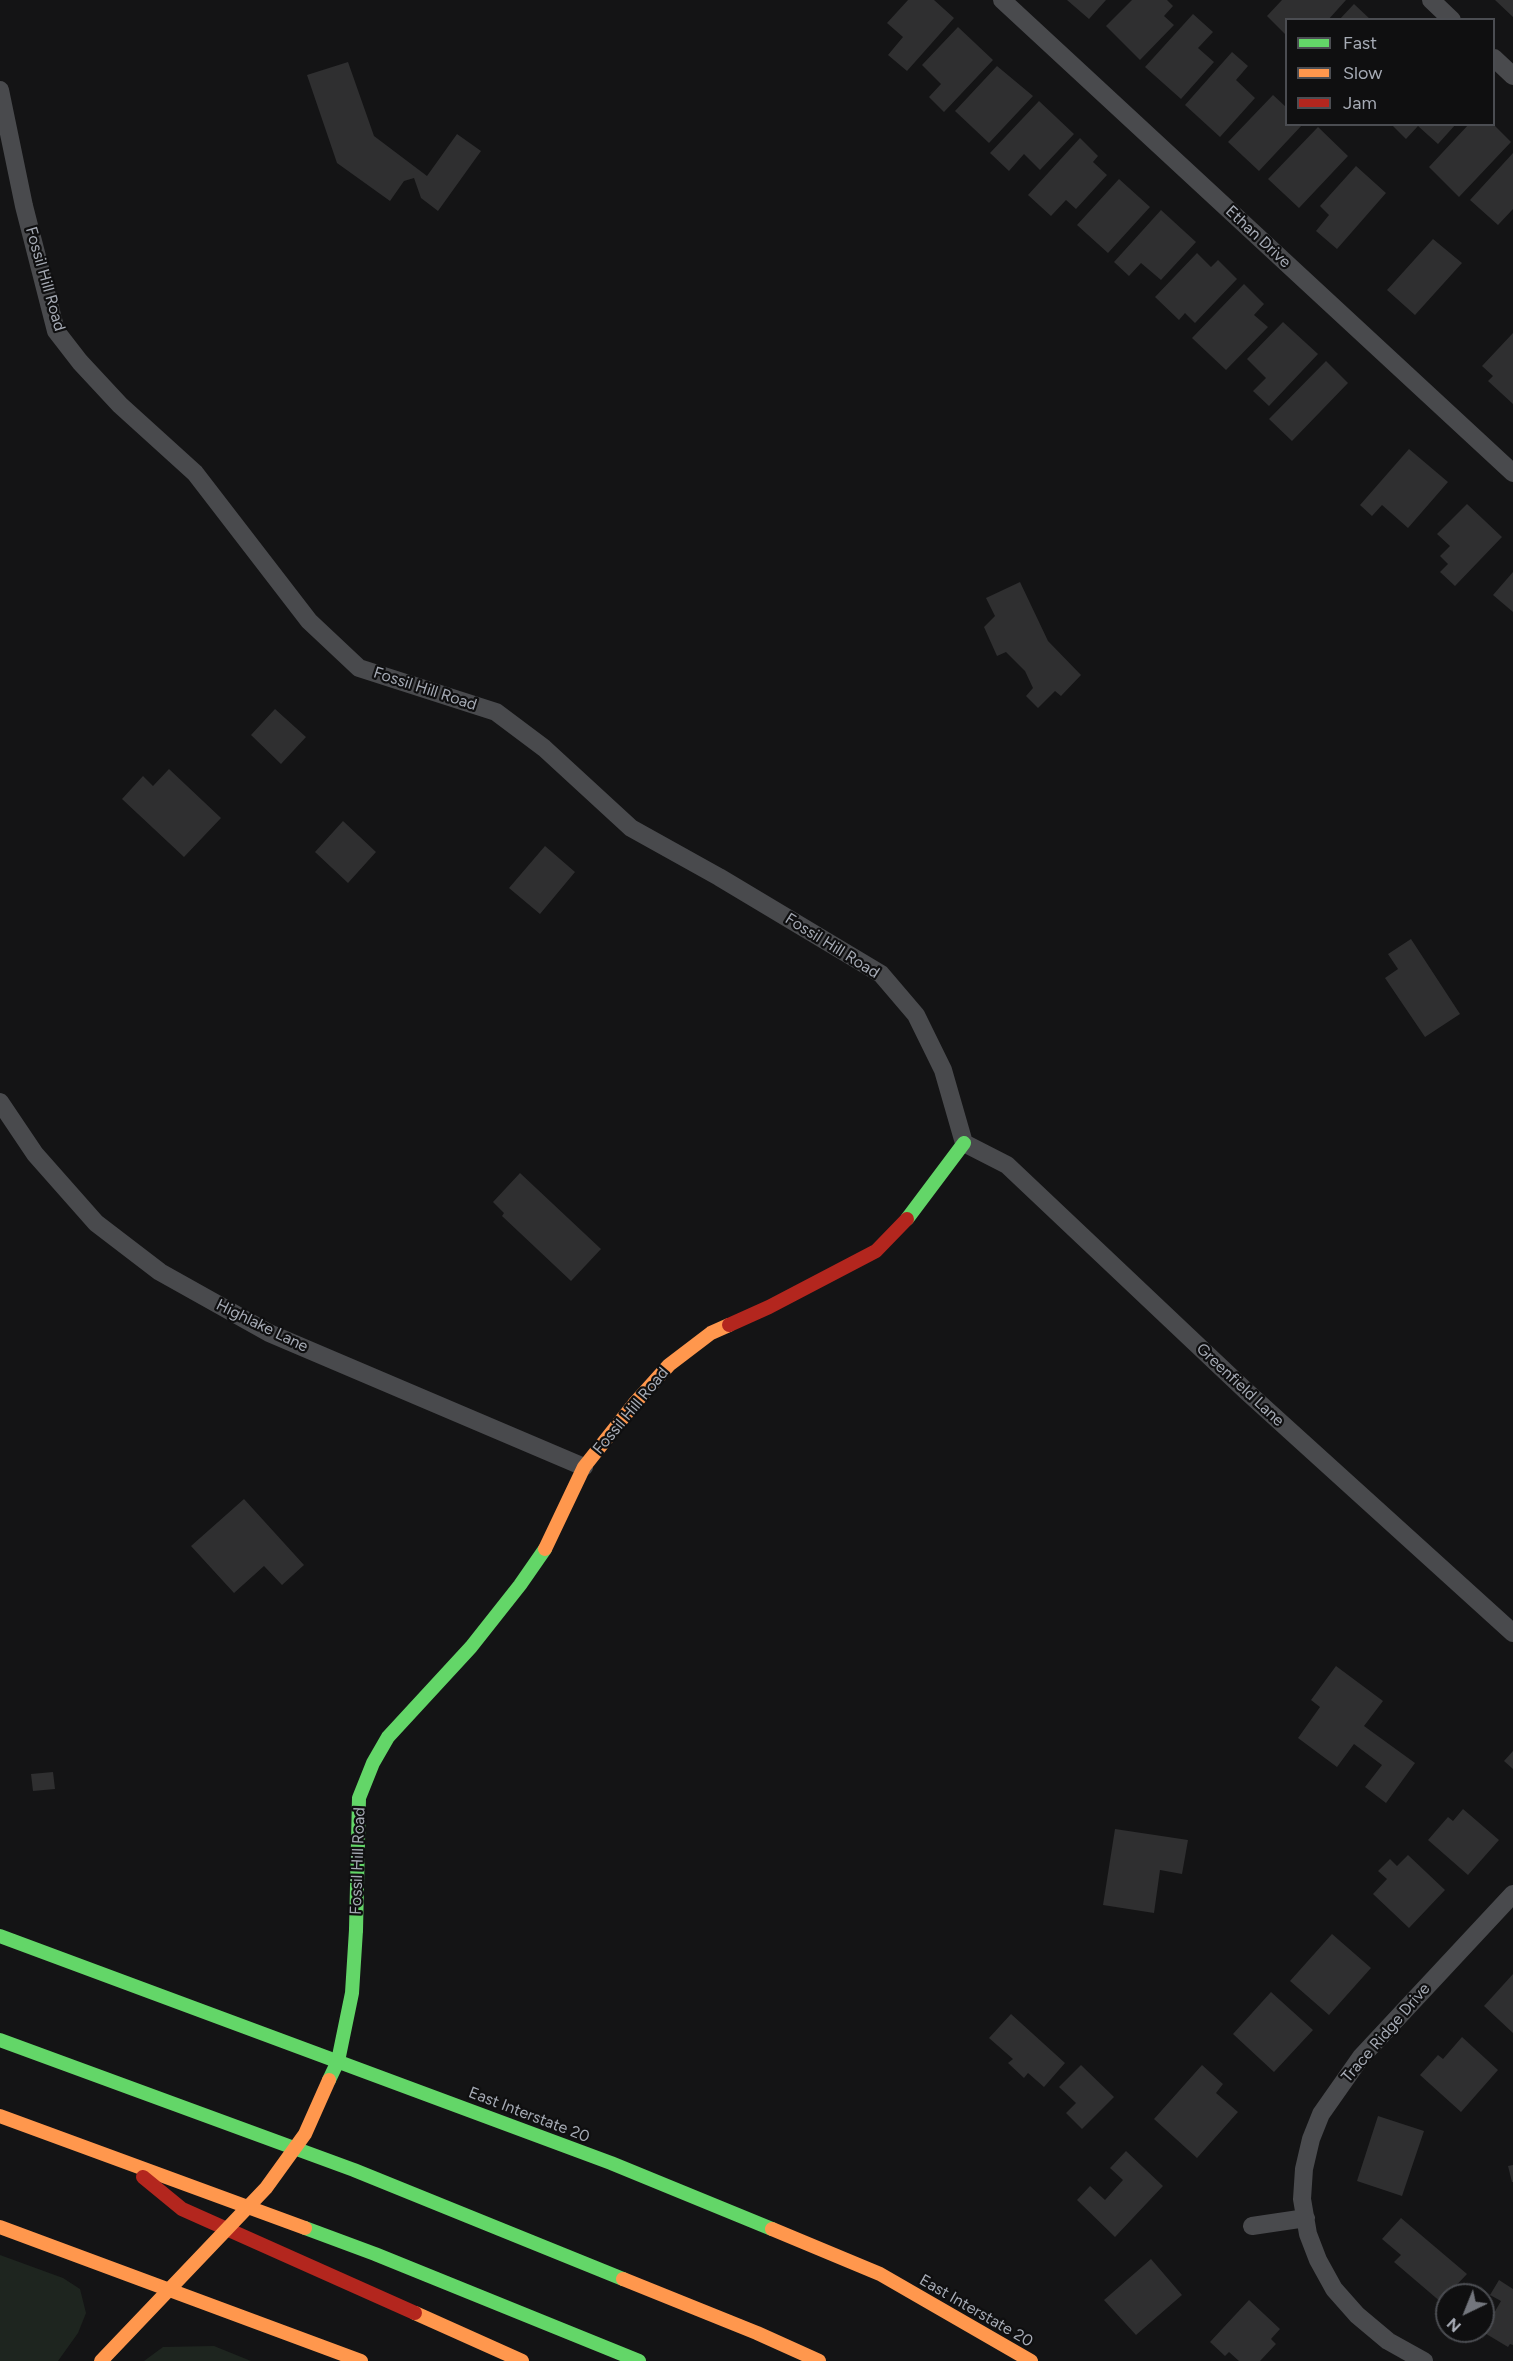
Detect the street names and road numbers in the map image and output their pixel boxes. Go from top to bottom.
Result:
street label: Ethan Drive [1221,202,1295,272]
street label: Fossil Hill Road [21,225,69,333]
street label: Fossil Hill Road [371,663,479,715]
street label: Fossil Hill Road [781,909,883,983]
street label: Highlake Lane [213,1295,311,1357]
street label: Greenfield Lane [1192,1339,1288,1431]
street label: Fossil Hill Road [589,1364,673,1458]
street label: Fossil Hill Road [347,1807,369,1915]
street label: Trace Ridge Drive [1338,1979,1434,2087]
street label: East Interstate 20 [466,2083,592,2147]
street label: East Interstate 20 [916,2271,1036,2351]

